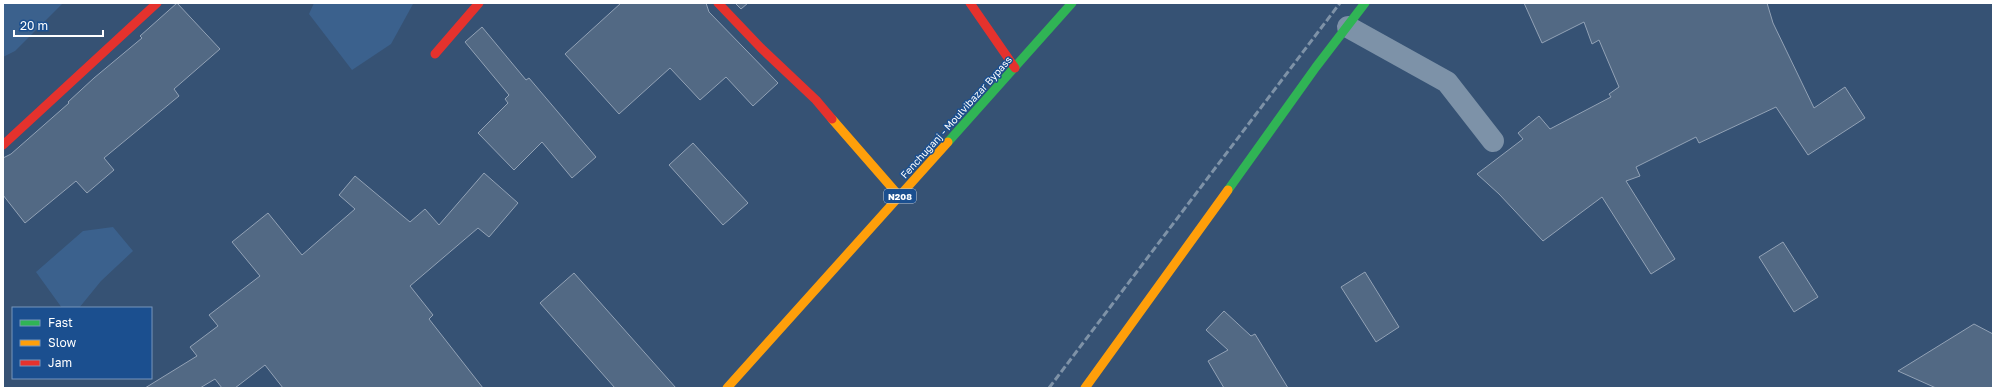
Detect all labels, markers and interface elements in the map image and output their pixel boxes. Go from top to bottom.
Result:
scale bar [14,12,103,38]
text: 20 m [20,18,48,33]
street label: Fenchuganj - Moulvibazar Bypass [898,53,1014,181]
road number: N208 [884,189,916,203]
legend [12,307,152,379]
text: Fast [48,315,73,330]
text: Slow [48,335,76,350]
text: Jam [48,355,72,370]

